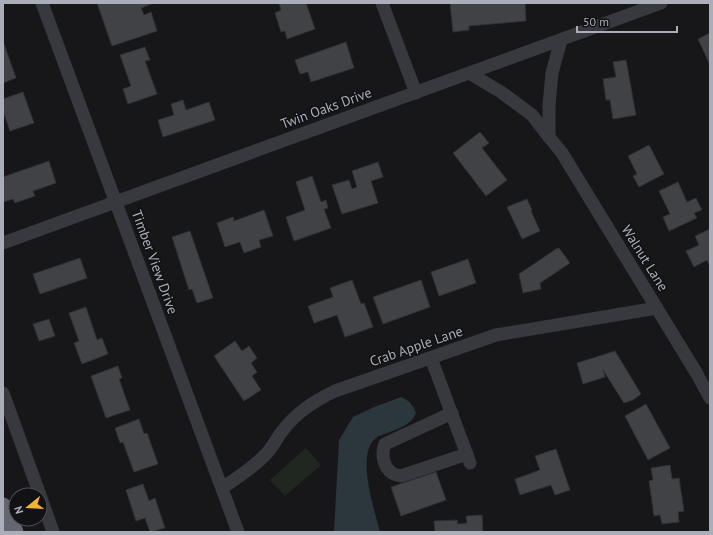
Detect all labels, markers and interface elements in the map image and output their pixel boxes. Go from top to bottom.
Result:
scale bar [577,8,677,34]
text: 50 m [583,14,609,29]
street label: Twin Oaks Drive [278,83,374,133]
street label: Timber View Drive [128,208,182,316]
street label: Walnut Lane [618,222,672,294]
street label: Crab Apple Lane [367,322,465,370]
north arrow [8,487,48,527]
text: N [11,504,26,516]

